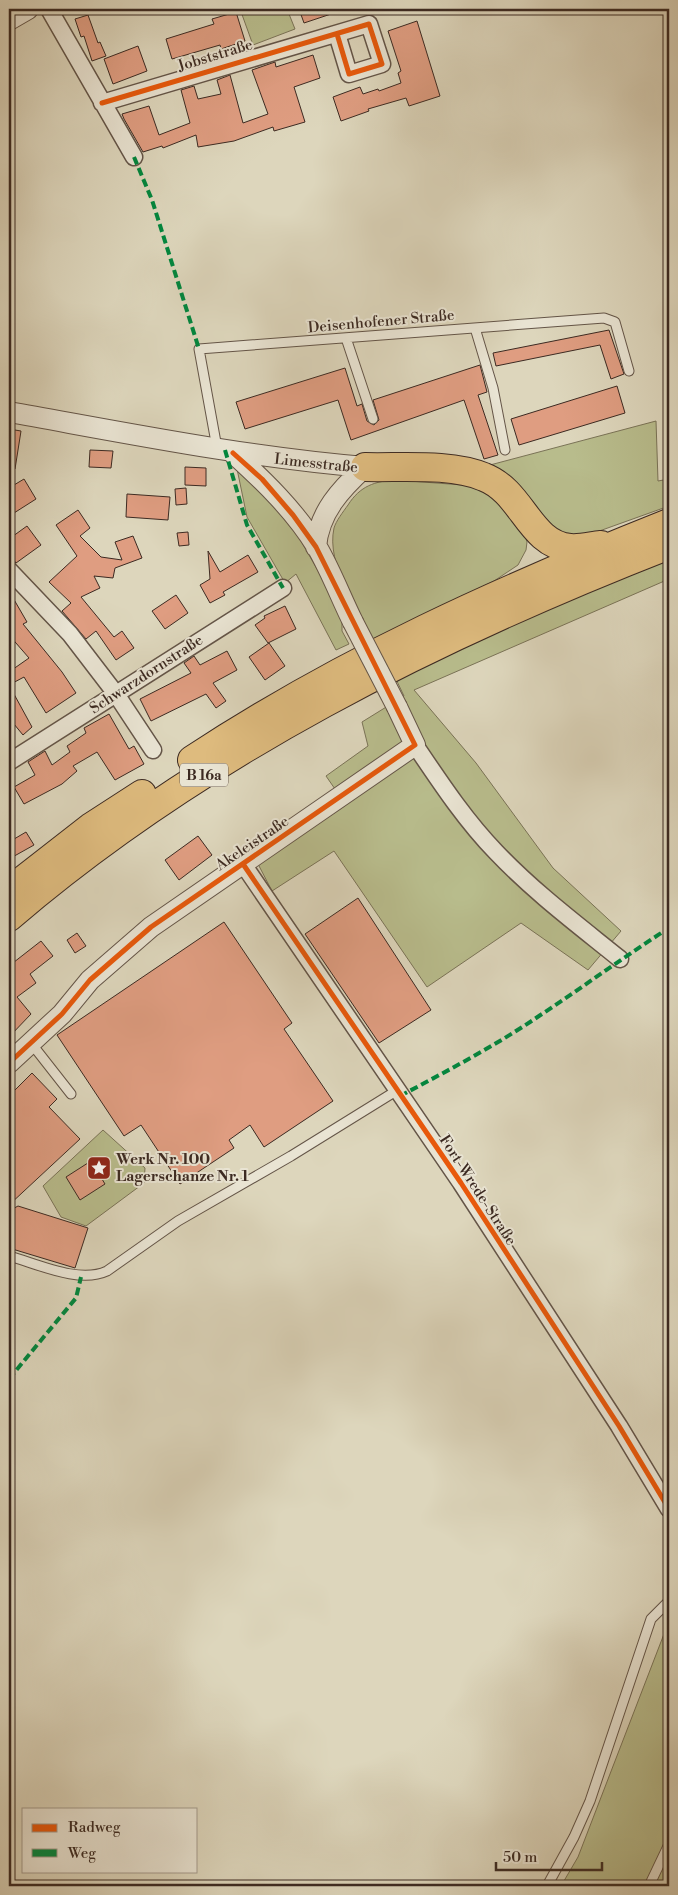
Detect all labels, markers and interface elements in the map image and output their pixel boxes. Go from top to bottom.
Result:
street label: Jobststraße [174,35,255,76]
street label: Deisenhofener Straße [307,306,455,337]
street label: Limesstraße [273,450,359,477]
street label: Schwarzdornstraße [86,631,206,718]
road number: B 16a [180,764,228,786]
street label: Akeleistraße [211,812,293,875]
street label: Fort-Wrede-Straße [435,1131,520,1249]
place label: Werk Nr. 100 Lagerschanze Nr. 1 [115,1150,249,1186]
place icon: Werk Nr. 100 Lagerschanze Nr. 1 [86,1155,112,1181]
legend [22,1808,198,1872]
text: Radweg [68,1818,121,1837]
scale bar [496,1840,602,1872]
text: Weg [67,1844,96,1863]
text: 50 m [503,1848,537,1867]

